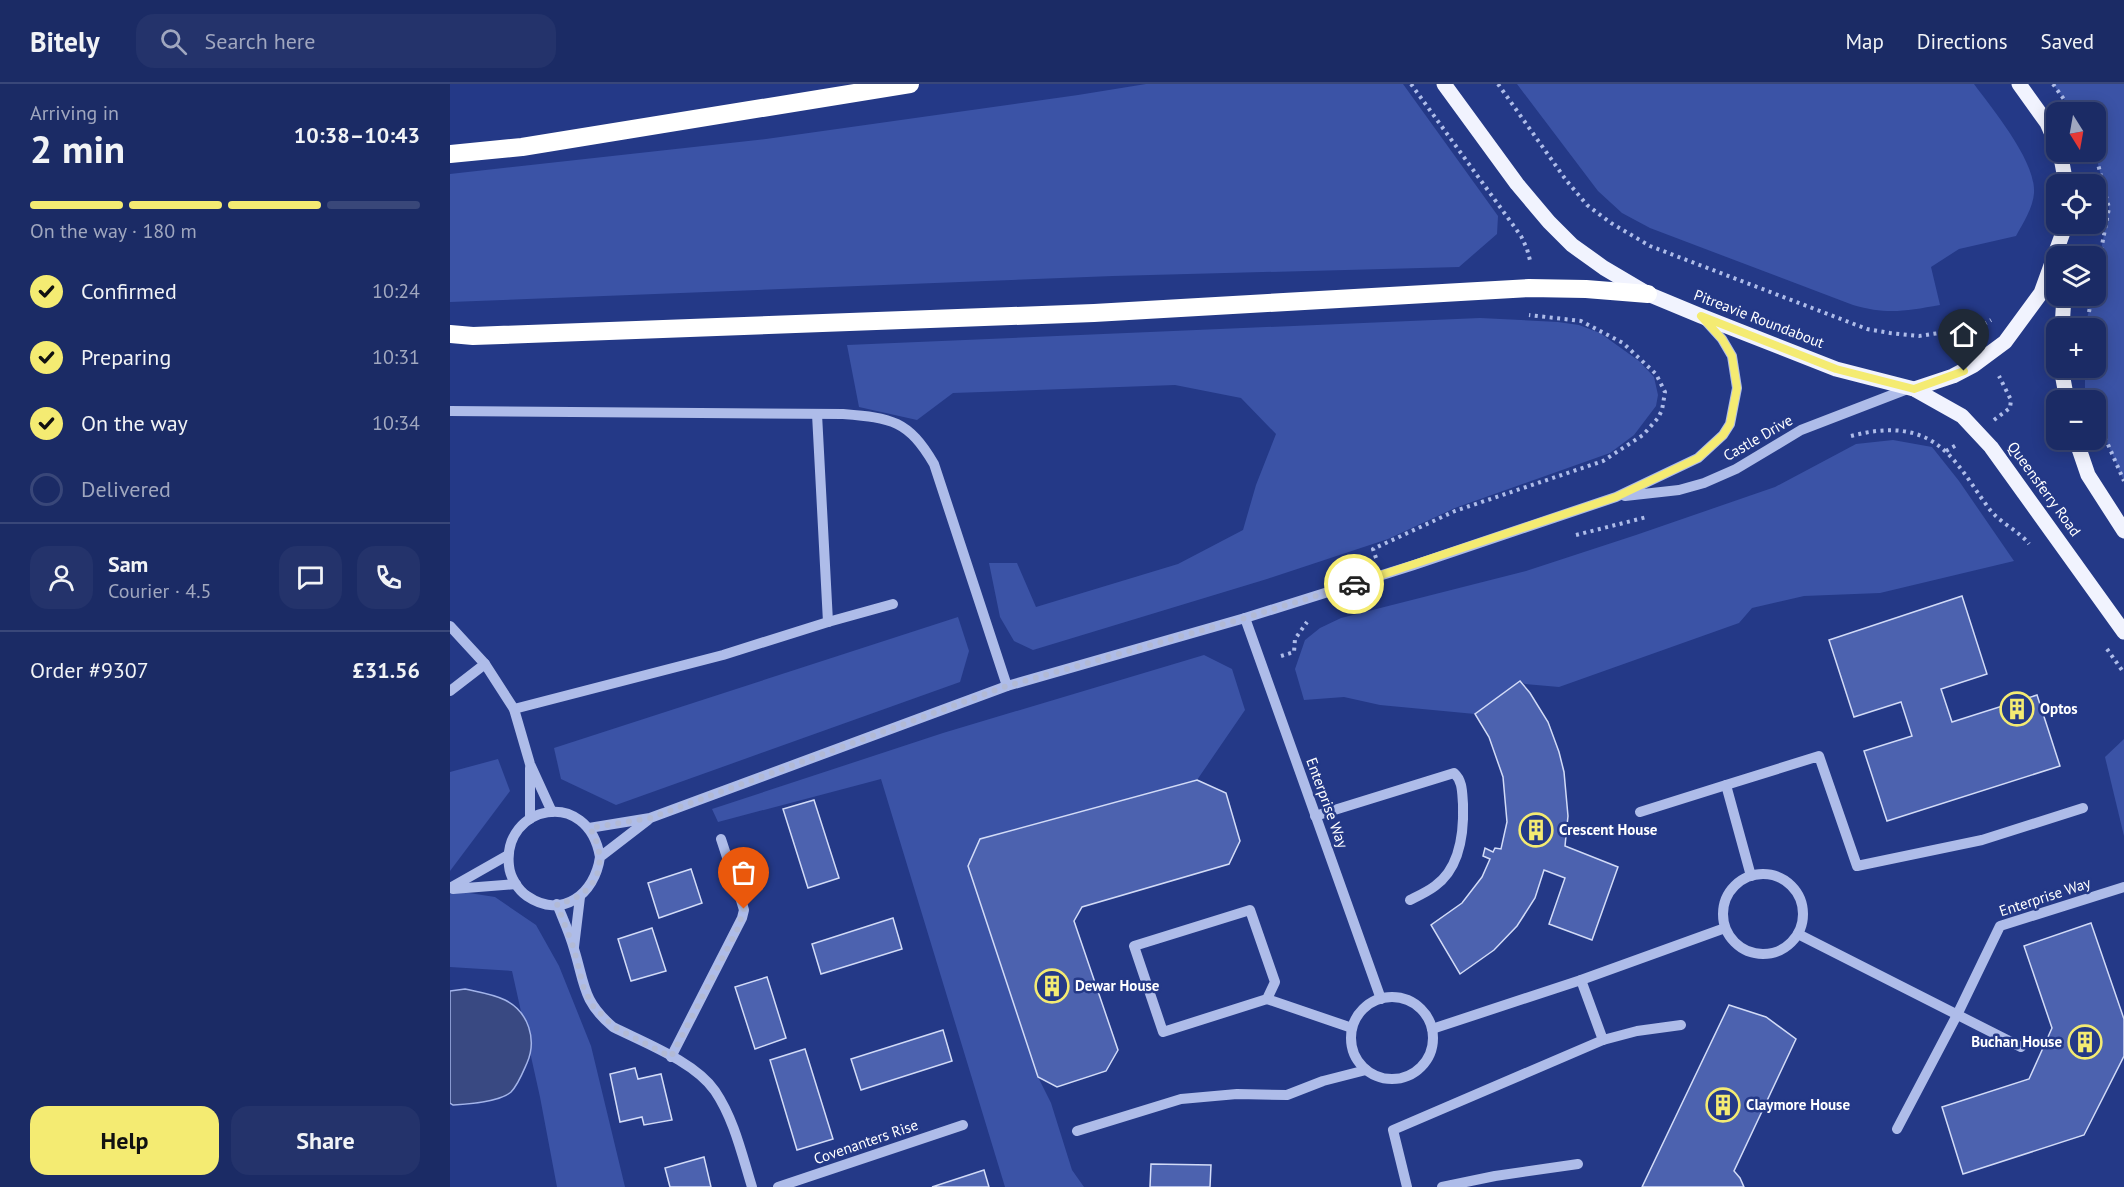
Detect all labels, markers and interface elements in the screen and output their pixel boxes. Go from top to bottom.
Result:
search box [136,14,556,68]
text: Bitely [30,23,100,60]
icon: search [157,25,190,58]
text: Search here [205,27,316,55]
text: Map [1845,28,1884,55]
text: Directions [1917,28,2008,55]
text: Saved [2041,28,2094,55]
text: Arriving in [30,100,119,126]
north arrow [2046,102,2106,162]
map controls [2046,102,2106,450]
text: 10:38–10:43 [294,121,420,149]
text: 2 min [30,123,125,174]
button: locate [2046,174,2106,234]
text: On the way · 180 m [30,218,197,244]
button: layers [2046,246,2106,306]
icon: check [30,275,63,308]
text: Confirmed [81,277,177,305]
text: 10:24 [372,278,420,304]
street label: Pitreavie Roundabout [1691,285,1827,352]
pin [1938,309,1989,371]
icon: home [1947,318,1980,351]
button: + [2046,318,2106,378]
icon: check [30,341,63,374]
text: Preparing [81,343,171,371]
text: 10:31 [372,344,420,370]
button: − [2046,390,2106,450]
icon: check [30,407,63,440]
text: On the way [81,409,188,437]
text: 10:34 [372,410,420,436]
street label: Castle Drive [1720,410,1796,465]
street label: Queensferry Road [2004,438,2085,540]
text: Delivered [81,475,171,503]
button: person [30,546,93,609]
button: chat [279,546,342,609]
button: phone [357,546,420,609]
text: Sam [108,550,148,578]
courier [1324,554,1384,614]
icon: car [1338,568,1371,601]
text: Courier · 4.5 [108,578,211,604]
text: Order #9307 [30,656,149,684]
text: £31.56 [352,656,420,684]
building icon: Optos [1999,691,2035,727]
place label: Optos [2040,699,2078,718]
street label: Enterprise Way [1302,755,1353,851]
building icon: Crescent House [1518,812,1554,848]
place label: Crescent House [1559,820,1658,839]
pin [718,847,769,909]
icon: bag [727,856,760,889]
street label: Enterprise Way [1997,873,2093,920]
building icon: Dewar House [1034,968,1070,1004]
place label: Dewar House [1075,976,1160,995]
building icon: Buchan House [2067,1024,2103,1060]
place label: Buchan House [1971,1032,2062,1051]
building icon: Claymore House [1705,1087,1741,1123]
place label: Claymore House [1746,1095,1850,1114]
button: Help [30,1106,219,1175]
button: Share [231,1106,420,1175]
street label: Covenanters Rise [811,1115,921,1168]

